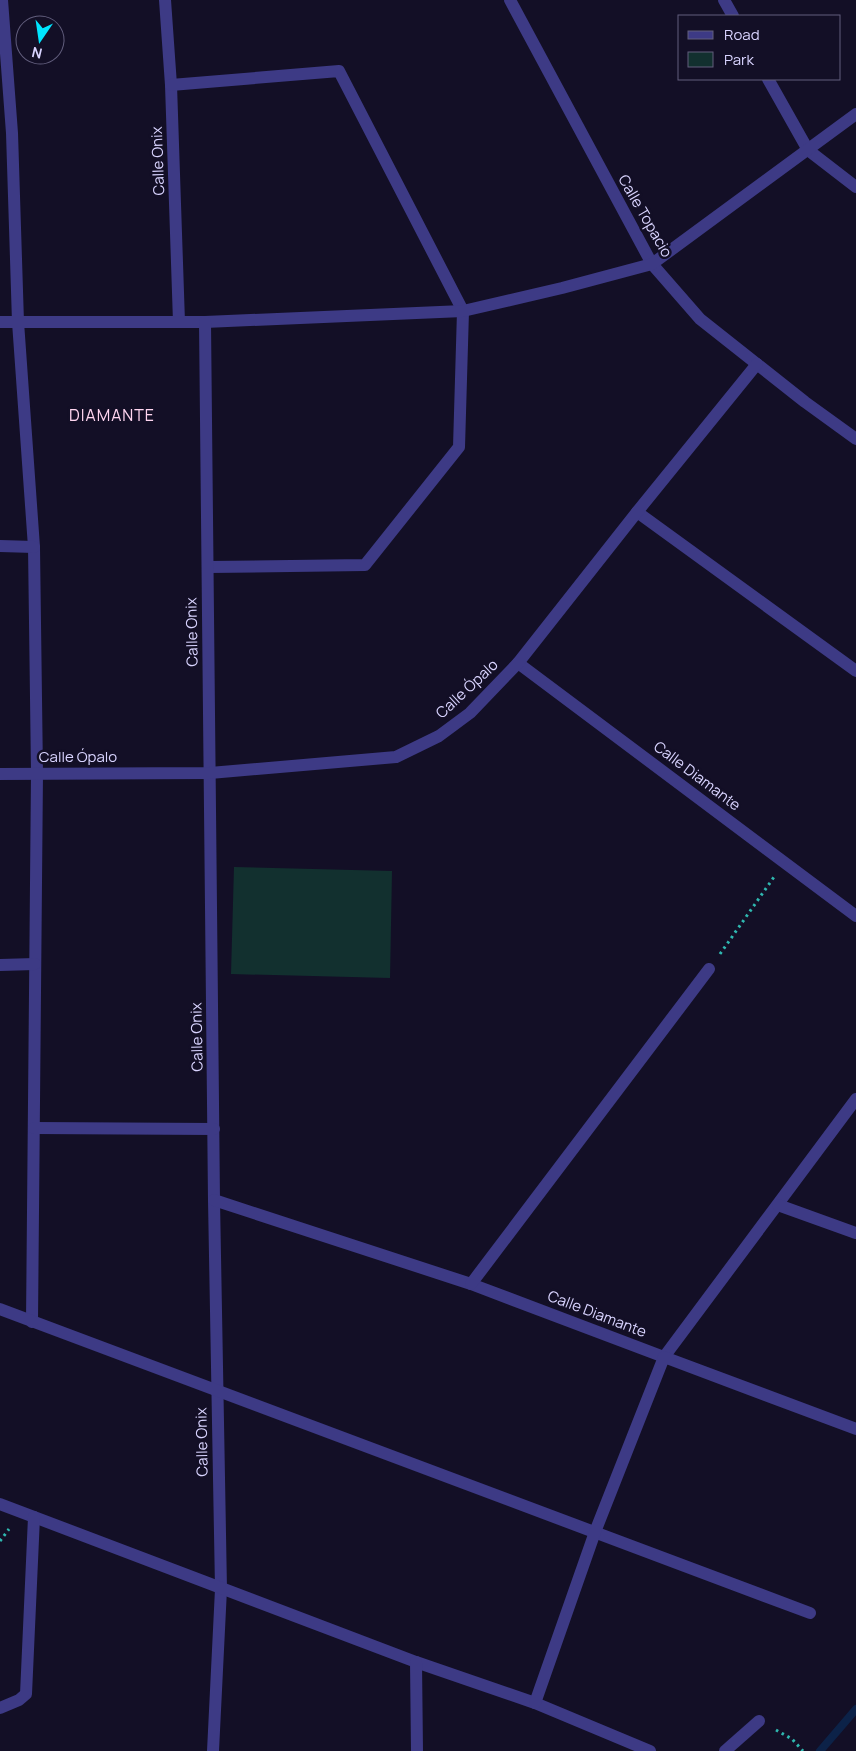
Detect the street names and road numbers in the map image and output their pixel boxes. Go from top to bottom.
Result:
street label: Calle Onix [146,126,169,196]
street label: Calle Topacio [613,171,678,261]
street label: Calle Onix [180,597,203,667]
street label: Calle Ópalo [431,654,503,723]
street label: Calle Diamante [649,736,745,815]
street label: Calle Ópalo [39,746,117,767]
street label: Calle Onix [185,1002,208,1072]
street label: Calle Diamante [545,1285,650,1342]
street label: Calle Onix [190,1407,213,1477]

